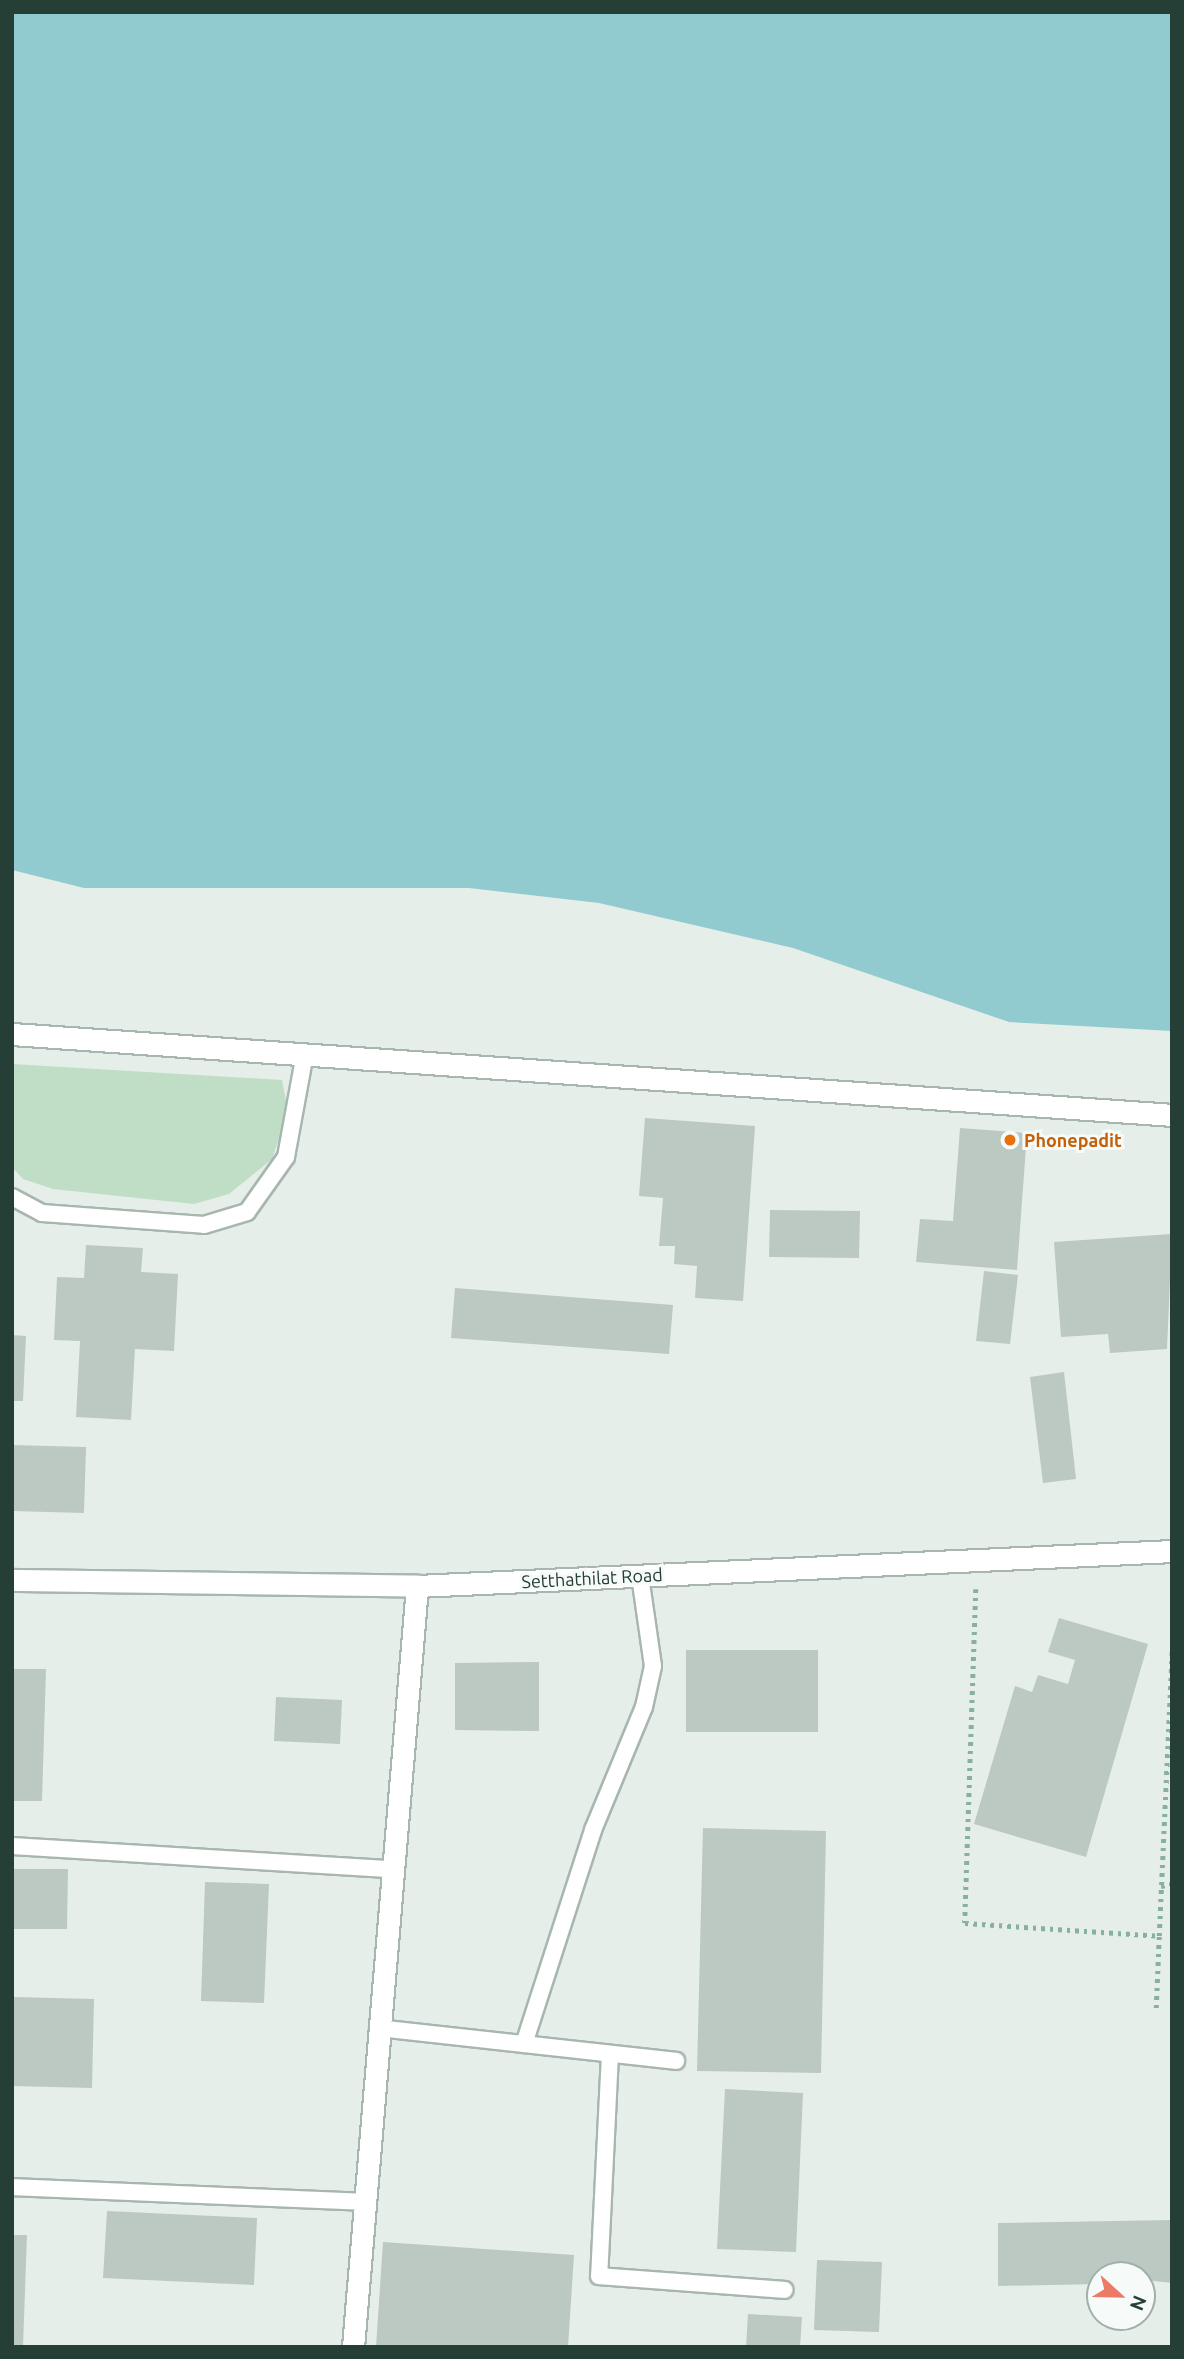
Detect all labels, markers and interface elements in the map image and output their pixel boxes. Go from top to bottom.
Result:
place label: Phonepadit [1024,1129,1122,1151]
marker: Phonepadit [1002,1132,1018,1148]
street label: Setthathilat Road [521,1564,663,1592]
north arrow [1086,2261,1156,2331]
text: N [1126,2292,1151,2314]

